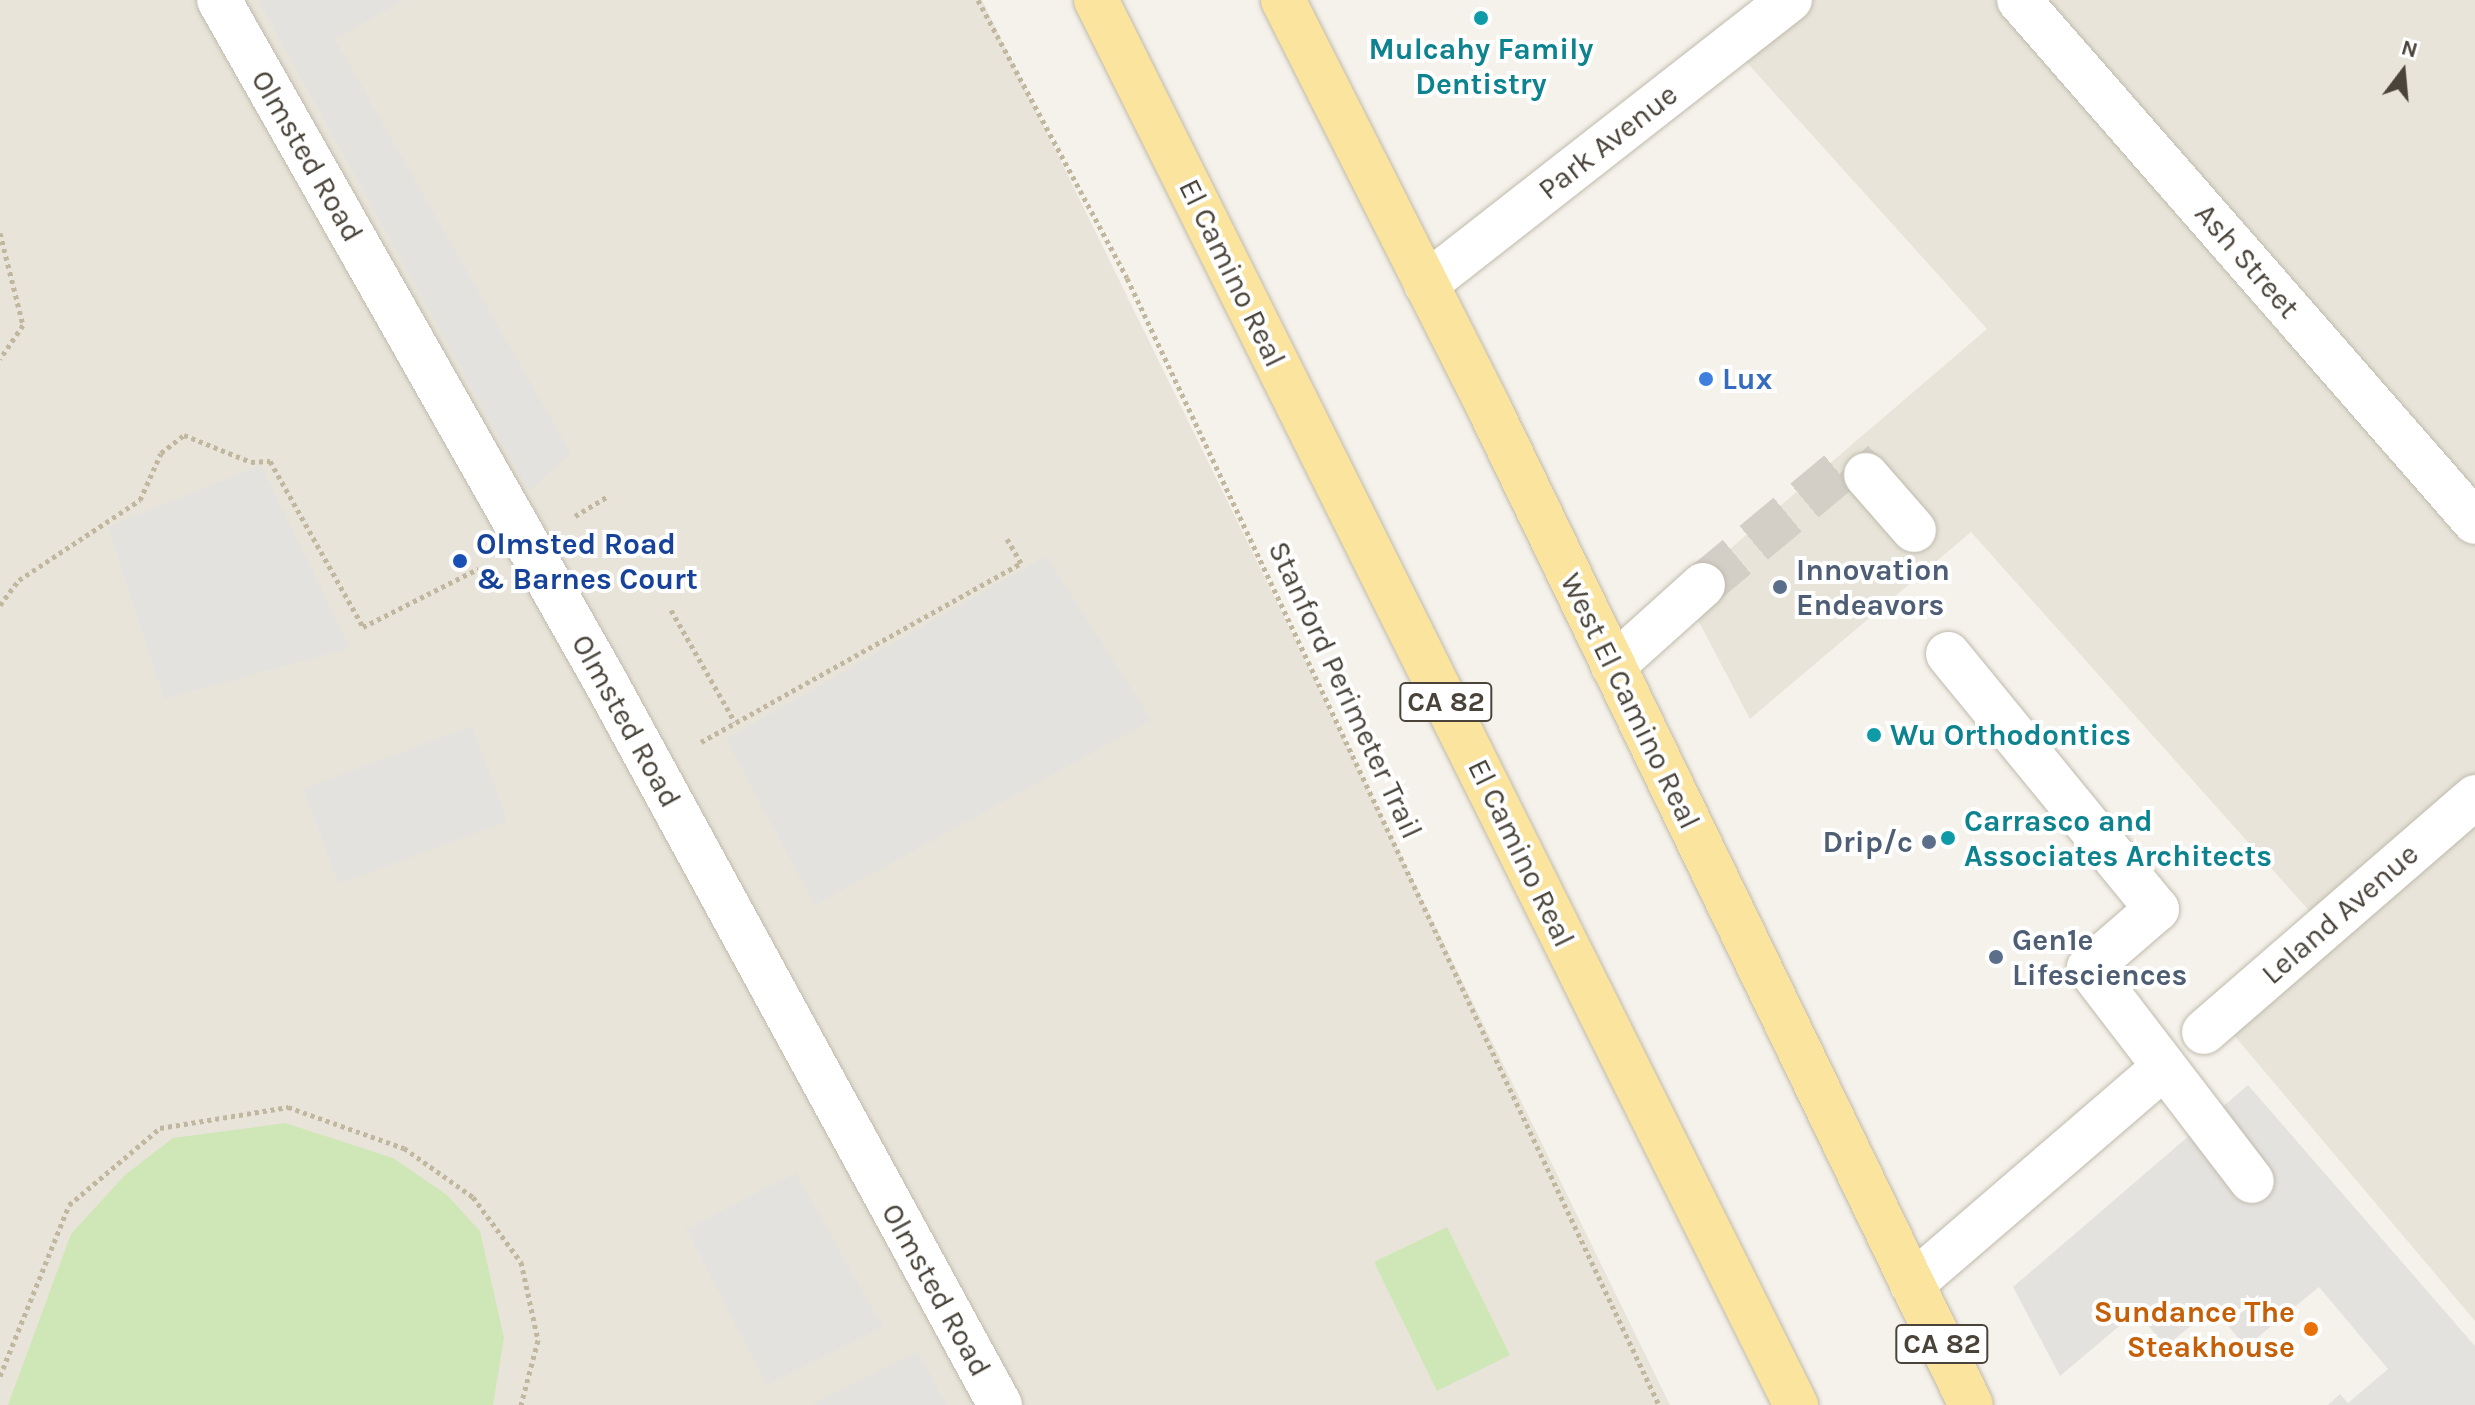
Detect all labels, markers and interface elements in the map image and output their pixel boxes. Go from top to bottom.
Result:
marker: Mulcahy Family Dentistry [1472,9,1490,27]
place label: Mulcahy Family Dentistry [1369,31,1593,102]
north arrow [2363,32,2443,112]
text: N [2398,34,2421,64]
street label: Olmsted Road [243,64,371,248]
street label: Park Avenue [1531,76,1685,208]
street label: El Camino Real [1171,173,1293,373]
street label: Ash Street [2187,196,2307,326]
place label: Lux [1722,361,1772,397]
marker: Lux [1697,370,1715,388]
place label: Olmsted Road & Barnes Court [476,526,698,596]
street label: Stanford Perimeter Trail [1260,536,1430,844]
marker: Olmsted Road & Barnes Court [451,552,469,570]
place label: Innovation Endeavors [1796,552,1950,622]
street label: West El Camino Real [1552,567,1708,835]
marker: Innovation Endeavors [1771,578,1789,596]
street label: Olmsted Road [564,628,688,814]
road number: CA 82 [1398,678,1494,726]
place label: Wu Orthodontics [1890,717,2131,753]
marker: Wu Orthodontics [1865,726,1883,744]
street label: El Camino Real [1460,753,1582,953]
place label: Carrasco and Associates Architects [1964,803,2272,874]
place label: Drip/c [1822,824,1913,860]
marker: Carrasco and Associates Architects [1939,829,1957,847]
marker: Drip/c [1920,833,1938,851]
street label: Leland Avenue [2254,836,2426,992]
place label: Gen1e Lifesciences [2012,922,2187,992]
marker: Gen1e Lifesciences [1987,948,2005,966]
street label: Olmsted Road [874,1197,998,1383]
place label: Sundance The Steakhouse [2094,1294,2295,1364]
road number: CA 82 [1894,1320,1990,1368]
marker: Sundance The Steakhouse [2302,1320,2320,1338]

